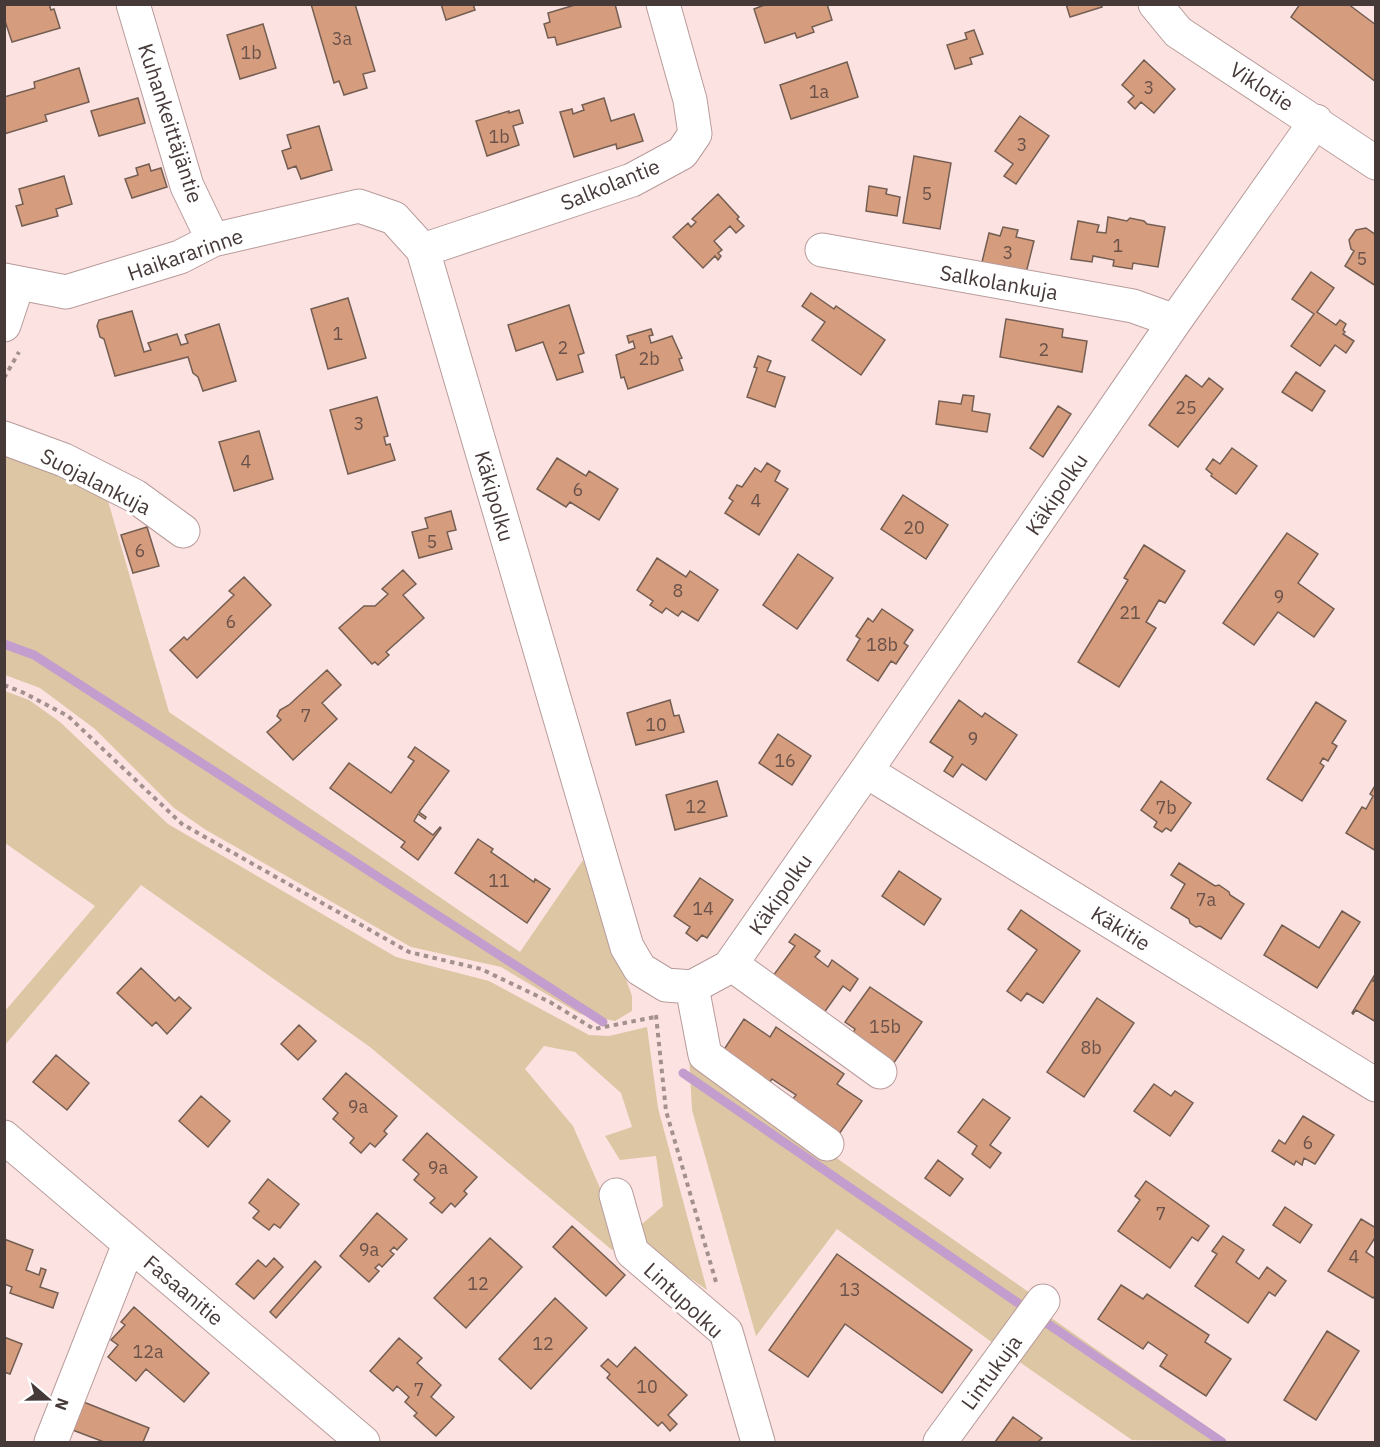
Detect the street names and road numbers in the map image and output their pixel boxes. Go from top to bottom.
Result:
street label: Kuhankeittäjäntie [132,40,210,206]
street label: Viklotie [1225,55,1299,117]
street label: Salkolantie [556,151,664,217]
street label: Haikararinne [123,221,247,287]
street label: Salkolankuja [938,258,1060,306]
street label: Suojalankuja [36,441,156,521]
street label: Käkipolku [469,447,521,545]
street label: Käkipolku [1018,448,1094,540]
street label: Käkipolku [742,848,818,940]
street label: Käkitie [1086,899,1156,957]
street label: Fasaanitie [138,1248,230,1332]
street label: Lintupolku [638,1256,730,1344]
street label: Lintukuja [954,1329,1028,1415]

